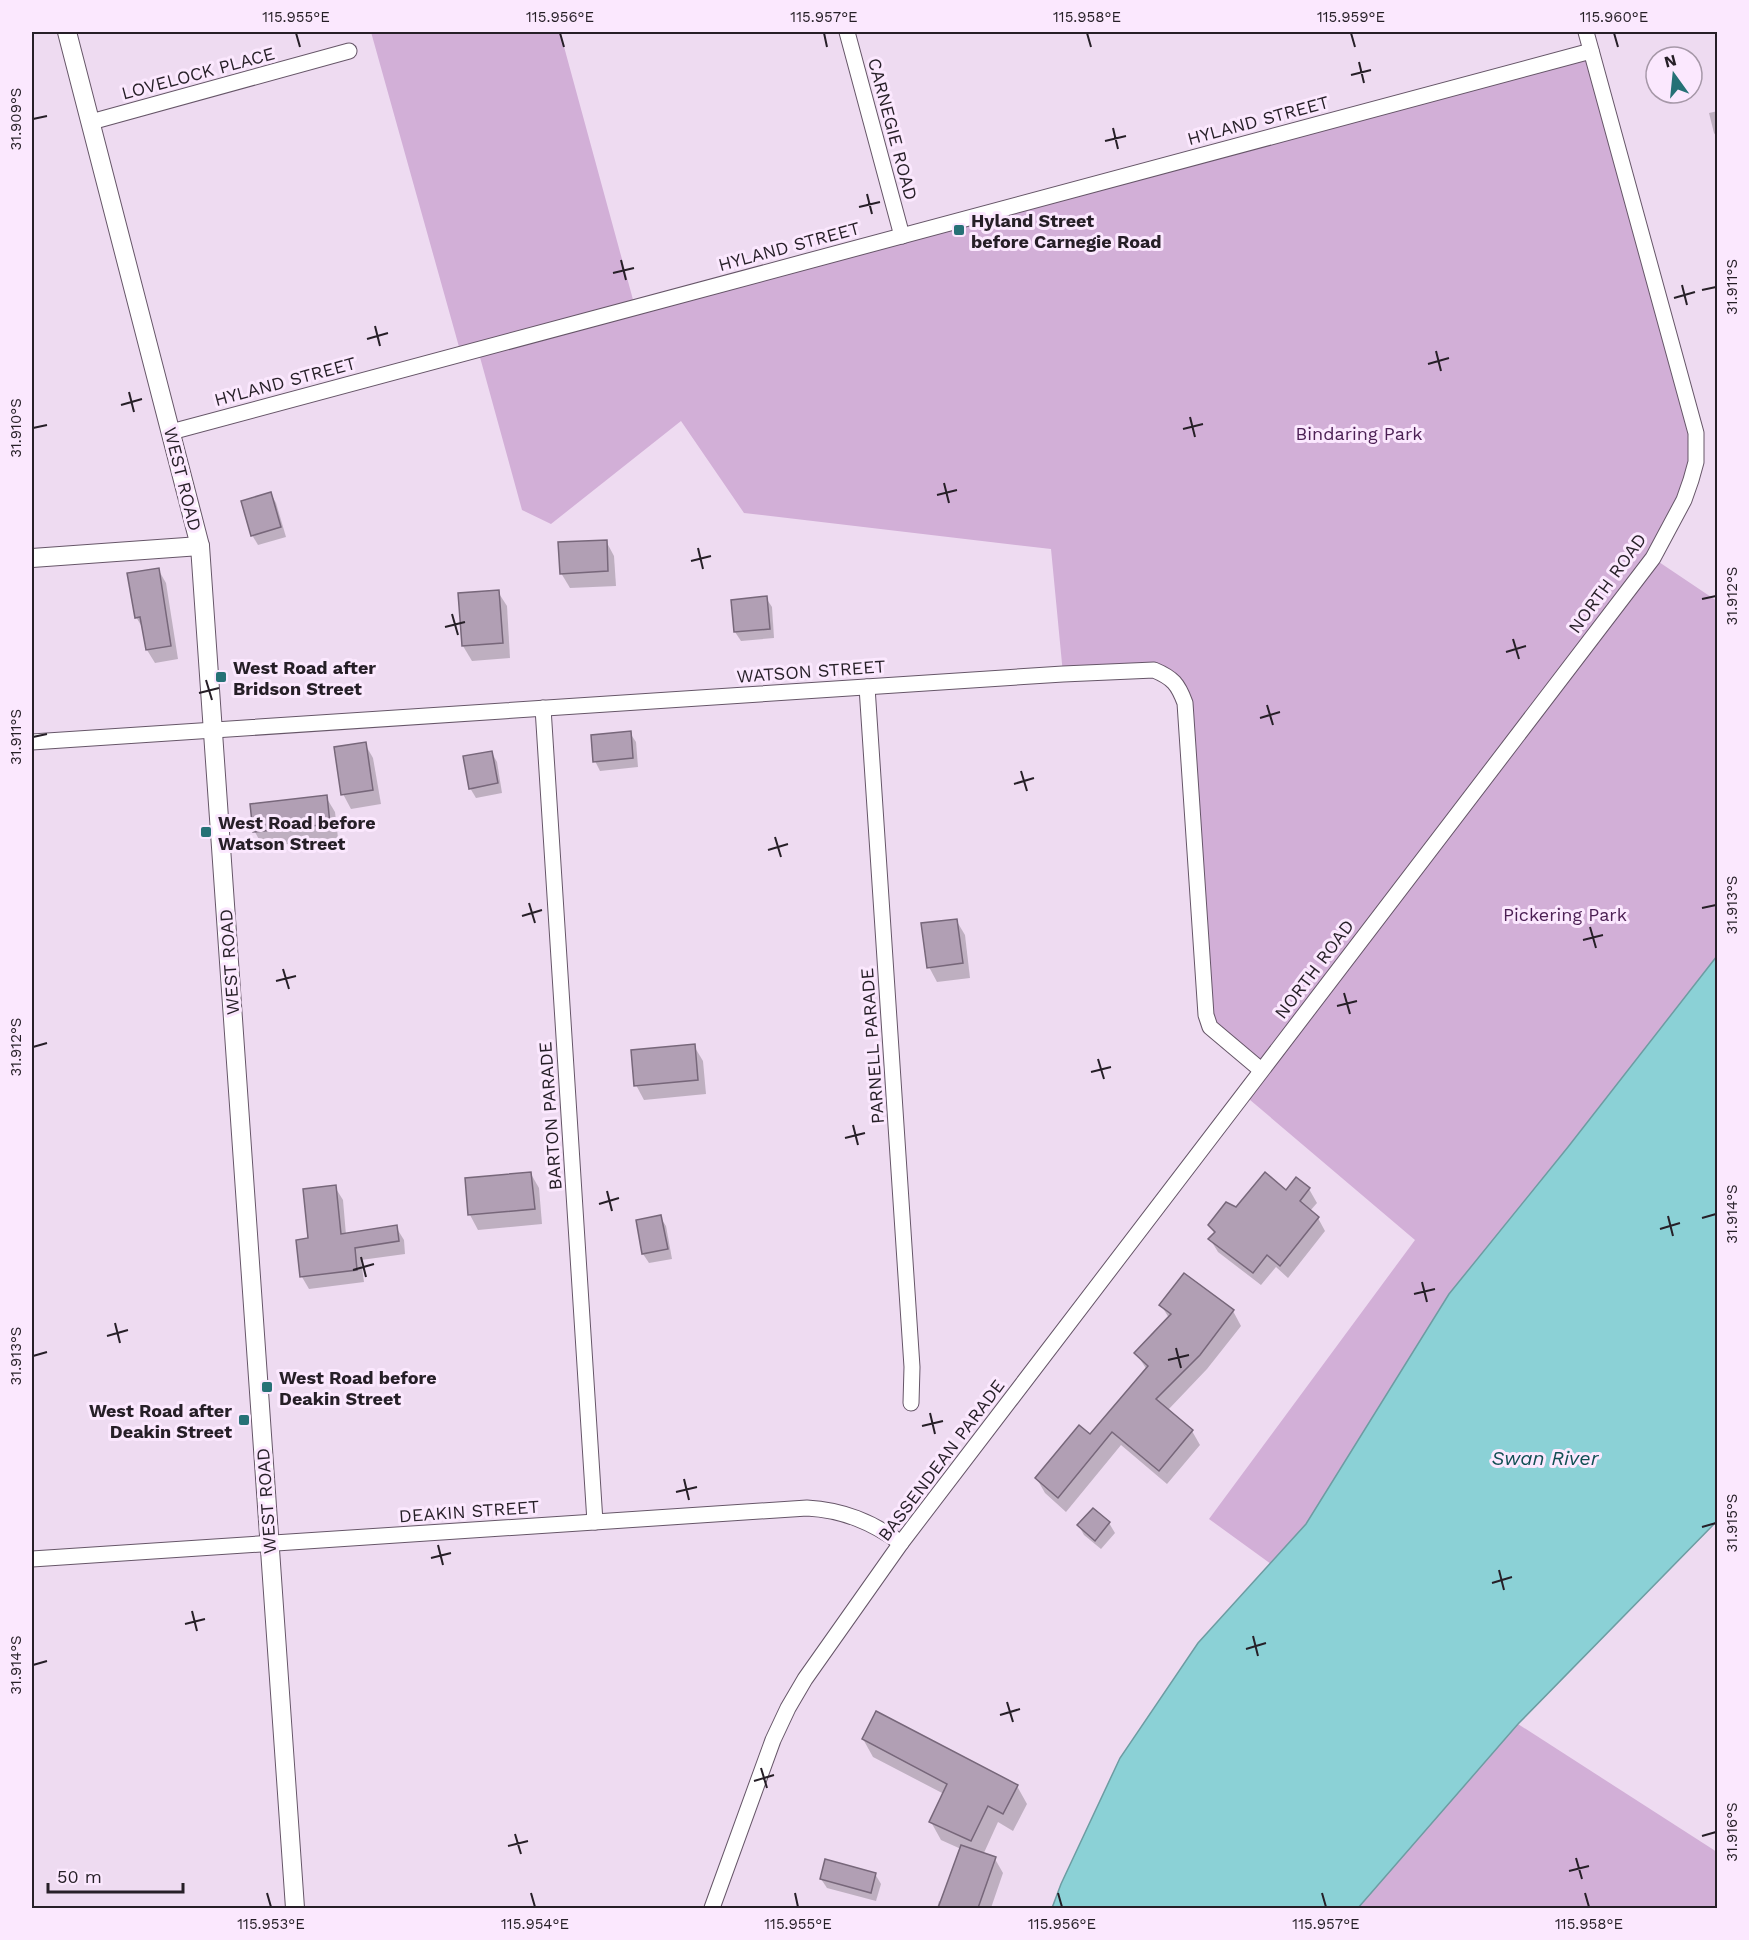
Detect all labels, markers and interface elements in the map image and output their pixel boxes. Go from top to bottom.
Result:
text: 115.955°E [262,8,330,26]
text: 115.956°E [526,8,594,26]
text: 115.957°E [790,8,858,26]
text: 115.958°E [1053,8,1121,26]
text: 115.959°E [1317,8,1385,26]
text: 115.960°E [1580,8,1648,26]
street label: LOVELOCK PLACE [119,42,277,104]
north arrow [1644,45,1704,105]
text: N [1662,50,1678,72]
street label: CARNEGIE ROAD [864,56,922,202]
text: 31.909°S [7,88,25,150]
street label: HYLAND STREET [1185,91,1331,149]
place label: Hyland Street before Carnegie Road [971,210,1162,252]
street label: HYLAND STREET [716,217,862,275]
marker: Hyland Street before Carnegie Road [952,223,966,237]
text: 31.911°S [1723,259,1741,315]
street label: HYLAND STREET [212,352,358,410]
text: 31.910°S [7,398,25,458]
park label: Bindaring Park [1296,423,1422,444]
street label: WEST ROAD [160,425,206,533]
street label: NORTH ROAD [1564,529,1650,637]
text: 31.912°S [1723,567,1741,625]
street label: WATSON STREET [736,655,886,687]
place label: West Road after Bridson Street [233,657,376,699]
marker: West Road after Bridson Street [214,670,228,684]
text: 31.911°S [7,709,25,765]
place label: West Road before Watson Street [218,812,376,854]
marker: West Road before Watson Street [199,825,213,839]
text: 31.913°S [1723,876,1741,934]
park label: Pickering Park [1503,904,1627,925]
street label: WEST ROAD [215,908,243,1016]
street label: NORTH ROAD [1270,915,1358,1023]
street label: PARNELL PARADE [856,967,888,1125]
text: 31.912°S [7,1018,25,1076]
street label: BARTON PARADE [534,1041,566,1191]
text: 31.914°S [1723,1184,1741,1244]
text: 31.913°S [7,1327,25,1385]
place label: West Road before Deakin Street [279,1367,437,1409]
street label: BASSENDEAN PARADE [873,1375,1009,1545]
marker: West Road before Deakin Street [260,1380,274,1394]
place label: West Road after Deakin Street [89,1400,232,1442]
marker: West Road after Deakin Street [237,1413,251,1427]
water label: Swan River [1491,1446,1600,1470]
street label: WEST ROAD [252,1447,280,1555]
text: 31.915°S [1723,1494,1741,1552]
street label: DEAKIN STREET [398,1496,540,1526]
text: 31.914°S [7,1635,25,1695]
text: 31.916°S [1723,1802,1741,1862]
scale bar [48,1856,183,1894]
text: 50 m [57,1866,102,1887]
text: 115.953°E [237,1915,305,1933]
text: 115.954°E [501,1915,569,1933]
text: 115.955°E [764,1915,832,1933]
text: 115.956°E [1028,1915,1096,1933]
text: 115.957°E [1292,1915,1360,1933]
text: 115.958°E [1555,1915,1623,1933]

